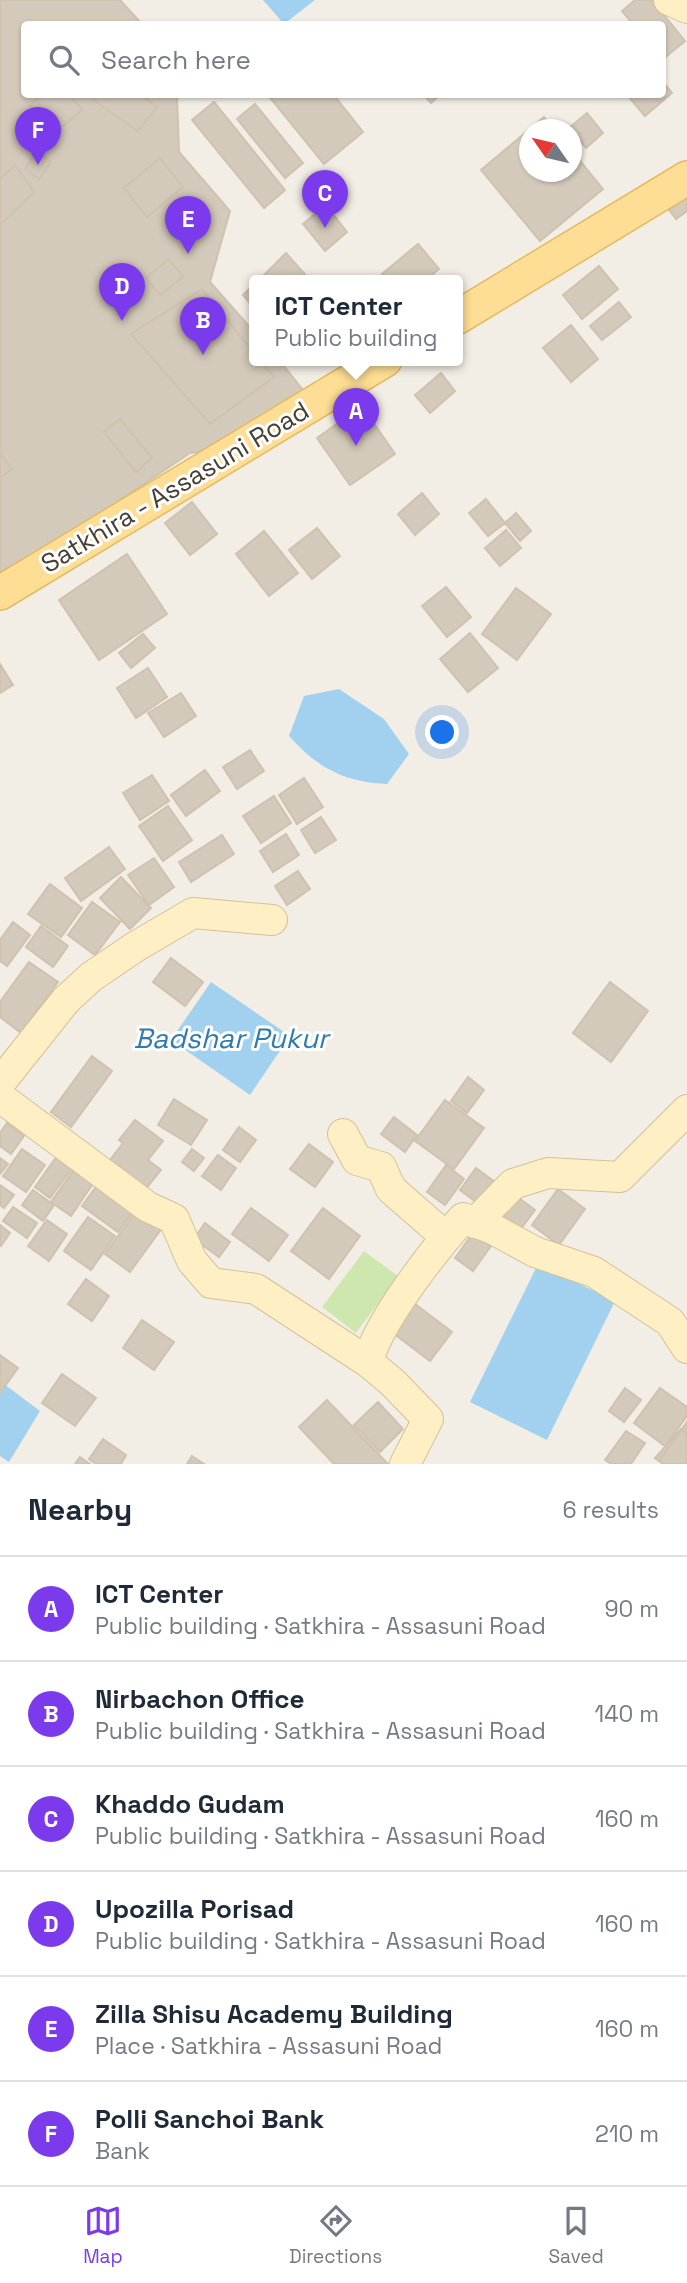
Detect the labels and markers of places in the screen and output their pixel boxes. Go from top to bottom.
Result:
pin: F [15,107,61,165]
pin: C [302,170,348,228]
pin: E [165,196,211,254]
pin: D [99,263,145,321]
pin: B [180,297,226,355]
pin: A [333,388,379,446]

